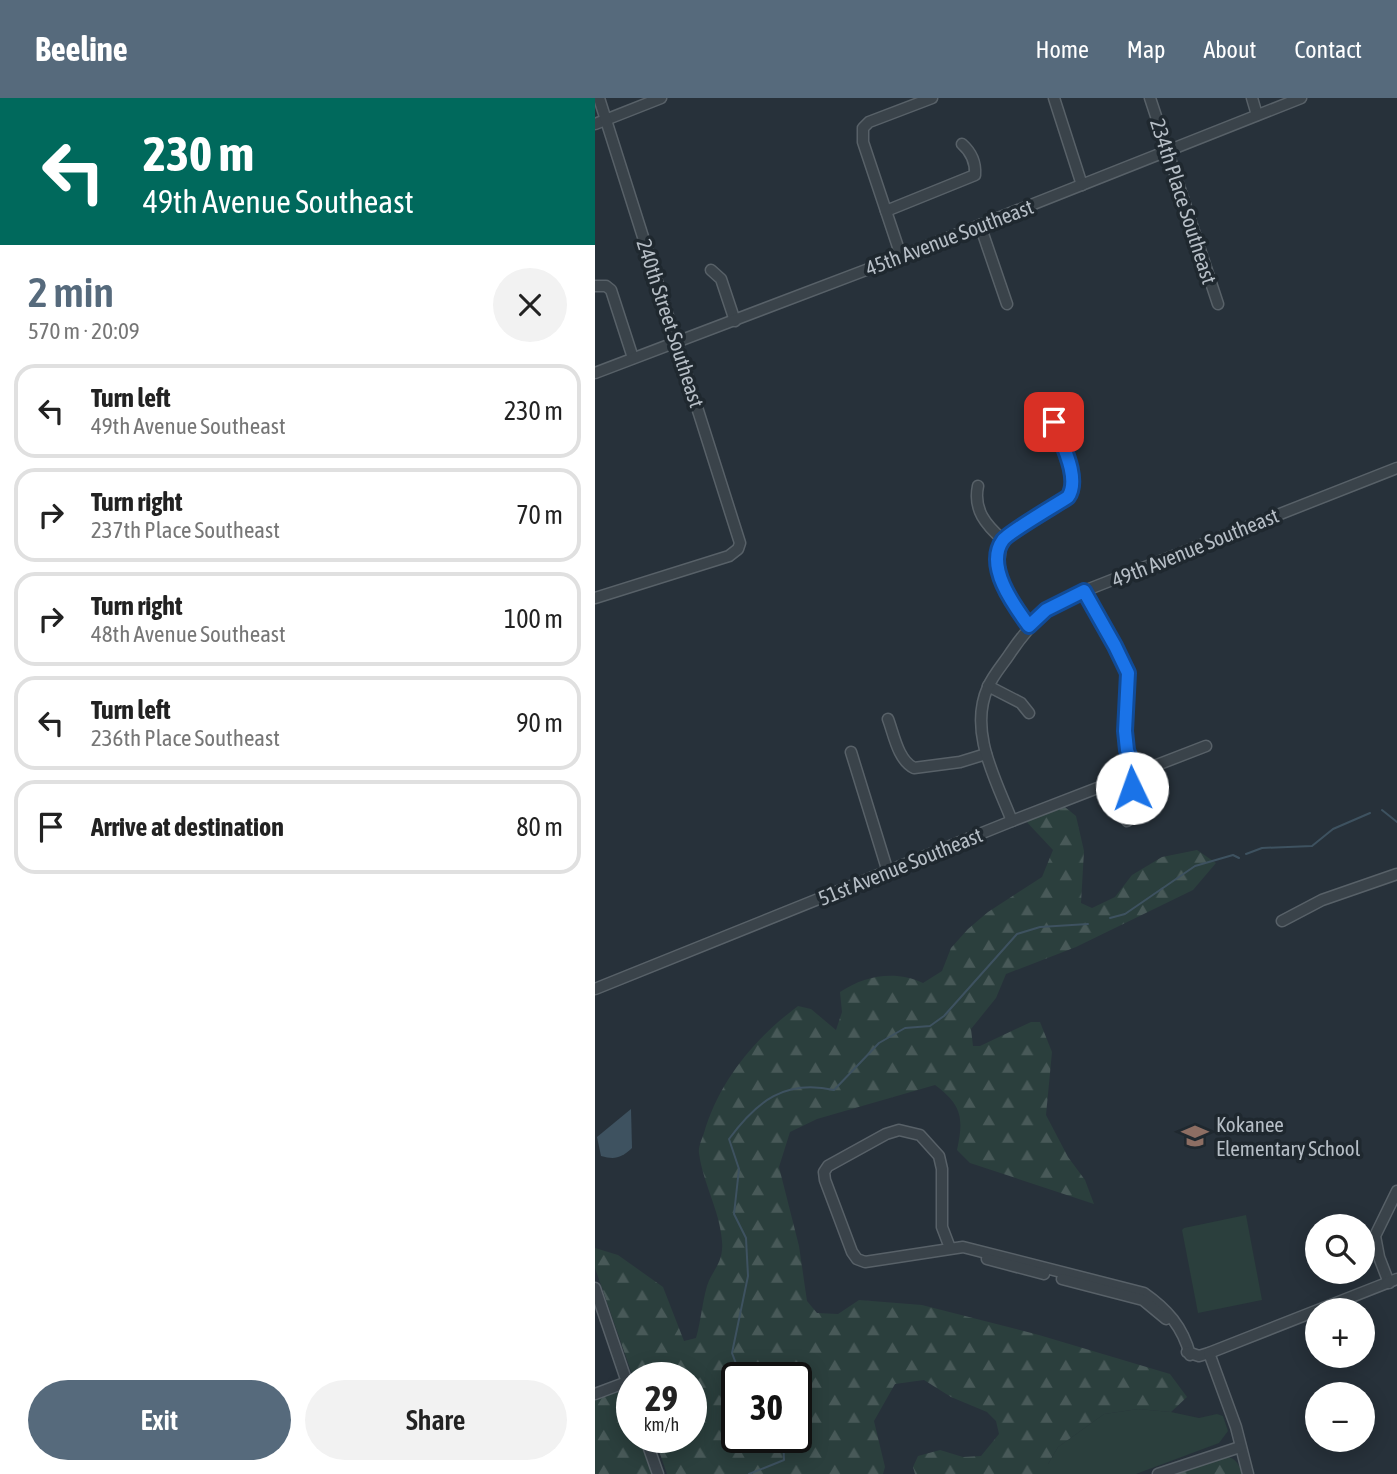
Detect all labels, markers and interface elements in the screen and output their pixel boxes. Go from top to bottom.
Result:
text: Beeline [35,30,128,68]
text: Home [1035,36,1089,63]
text: Map [1127,36,1165,63]
text: About [1203,36,1256,63]
text: Contact [1294,36,1362,63]
street label: 234th Place Southeast [1146,115,1222,287]
text: 230 m [143,125,254,181]
icon: left [28,126,119,217]
text: 49th Avenue Southeast [143,183,414,220]
street label: 45th Avenue Southeast [862,194,1036,280]
street label: 240th Street Southeast [632,236,710,410]
text: 2 min [28,268,114,316]
button: close [493,268,567,342]
text: 570 m · 20:09 [28,318,140,344]
text: Turn left [91,383,171,413]
icon: left [32,392,70,430]
pin [1024,392,1084,452]
text: 230 m [504,396,563,426]
icon: arrive [1035,403,1073,441]
text: 49th Avenue Southeast [91,413,286,439]
text: Turn right [91,487,182,517]
icon: right [32,496,70,534]
text: 70 m [516,500,563,530]
street label: 49th Avenue Southeast [1108,503,1282,591]
text: 237th Place Southeast [91,517,280,543]
text: Turn right [91,591,182,621]
icon: right [32,600,70,638]
text: 100 m [504,604,563,634]
text: 48th Avenue Southeast [91,621,286,647]
text: Turn left [91,695,171,725]
icon: left [32,704,70,742]
text: 90 m [516,708,563,738]
text: 236th Place Southeast [91,725,280,751]
position arrow [1095,751,1169,825]
icon: arrive [32,808,70,846]
text: Arrive at destination [91,812,284,842]
text: 80 m [516,812,563,842]
street label: 51st Avenue Southeast [814,822,986,910]
place label: Kokanee Elementary School [1216,1112,1361,1160]
school or university icon: Kokanee Elementary School [1180,1121,1210,1151]
map controls [1305,1214,1375,1452]
button: search [1305,1214,1375,1284]
button: + [1305,1298,1375,1368]
speed limit sign: 30 [721,1362,812,1453]
text: 29 [645,1378,678,1418]
button: Exit [28,1380,291,1460]
button: Share [305,1380,567,1460]
button: − [1305,1382,1375,1452]
text: km/h [644,1414,679,1435]

